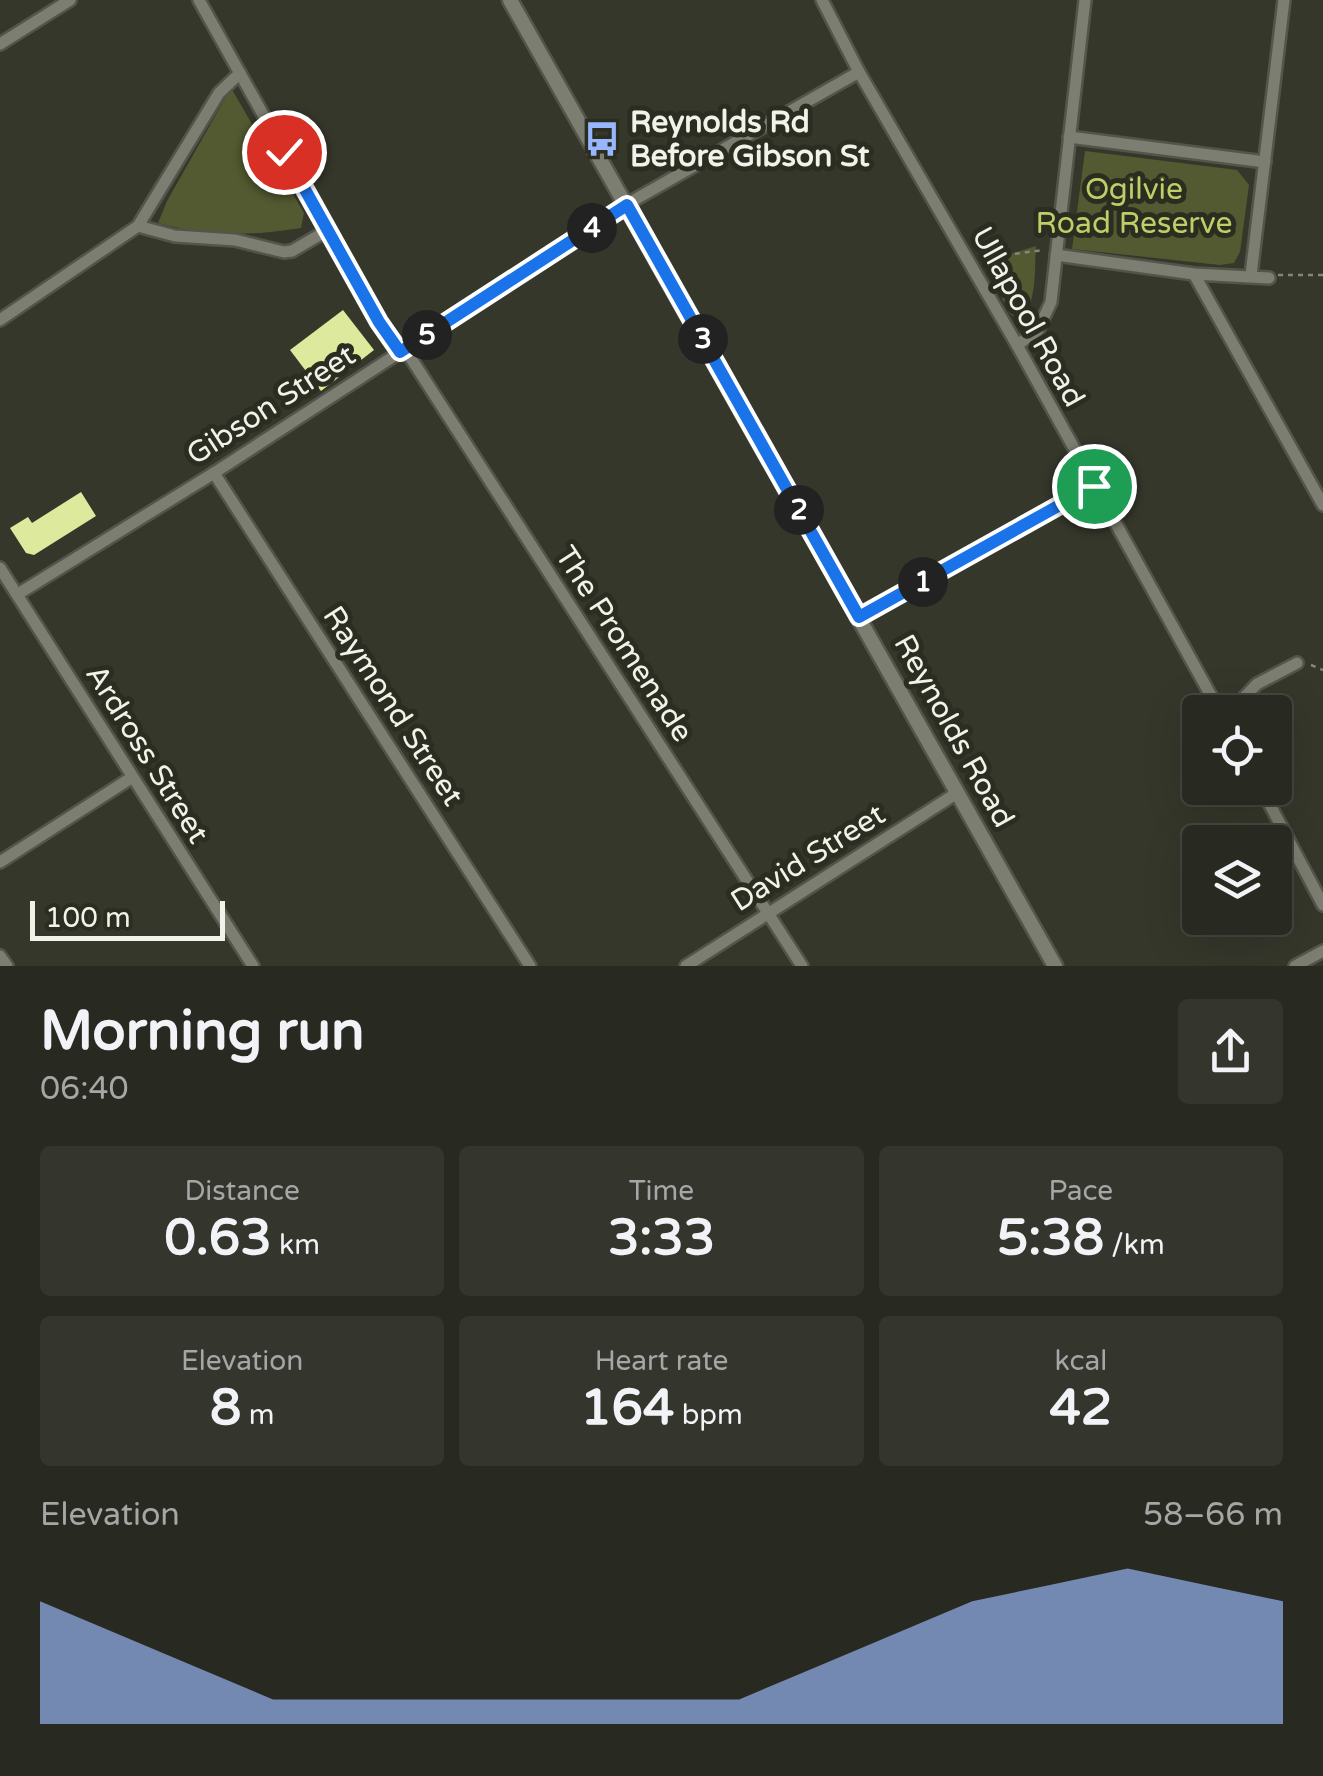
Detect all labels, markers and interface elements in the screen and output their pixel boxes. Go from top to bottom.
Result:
place label: Reynolds Rd Before Gibson St [630,104,870,175]
pin [242,110,327,195]
bus stop icon: Reynolds Rd Before Gibson St [583,120,621,158]
icon: check [257,125,312,180]
park label: Ogilvie Road Reserve [1035,171,1233,242]
pin: 4 [567,203,617,253]
text: 4 [583,211,601,245]
street label: Ullapool Road [963,220,1093,414]
pin: 5 [402,310,452,360]
pin: 3 [678,314,728,364]
text: 5 [418,318,436,352]
text: 3 [694,322,712,356]
street label: Gibson Street [180,337,362,473]
pin [1052,444,1137,529]
icon: arrive [1067,459,1122,514]
pin: 2 [774,485,824,535]
text: 2 [790,493,808,527]
street label: The Promenade [547,539,701,749]
pin: 1 [898,557,948,607]
text: 1 [914,565,932,599]
street label: Raymond Street [315,599,471,813]
street label: Reynolds Road [886,628,1022,834]
street label: Ardross Street [77,658,217,850]
map controls [1182,695,1292,935]
button: locate [1182,695,1292,805]
street label: David Street [724,796,892,920]
button: layers [1182,825,1292,935]
scale bar [30,896,225,940]
text: 100 m [45,901,131,935]
text: Morning run [40,999,365,1065]
button: share [1178,999,1283,1104]
text: 06:40 [40,1070,129,1108]
text: Distance [185,1174,300,1208]
text: Time [629,1174,694,1208]
text: Pace [1049,1174,1113,1208]
text: 0.63 [164,1208,272,1268]
text: 3:33 [608,1208,715,1268]
text: 5:38 [997,1208,1104,1268]
text: km [272,1228,320,1262]
text: /km [1104,1228,1165,1262]
text: Elevation [181,1344,303,1378]
text: Heart rate [595,1344,728,1378]
text: kcal [1055,1344,1107,1378]
text: 8 [210,1378,241,1438]
text: 164 [580,1378,674,1438]
text: 42 [1049,1378,1112,1438]
text: m [241,1398,274,1432]
text: bpm [674,1398,743,1432]
text: Elevation [40,1496,180,1534]
text: 58–66 m [1143,1496,1283,1534]

